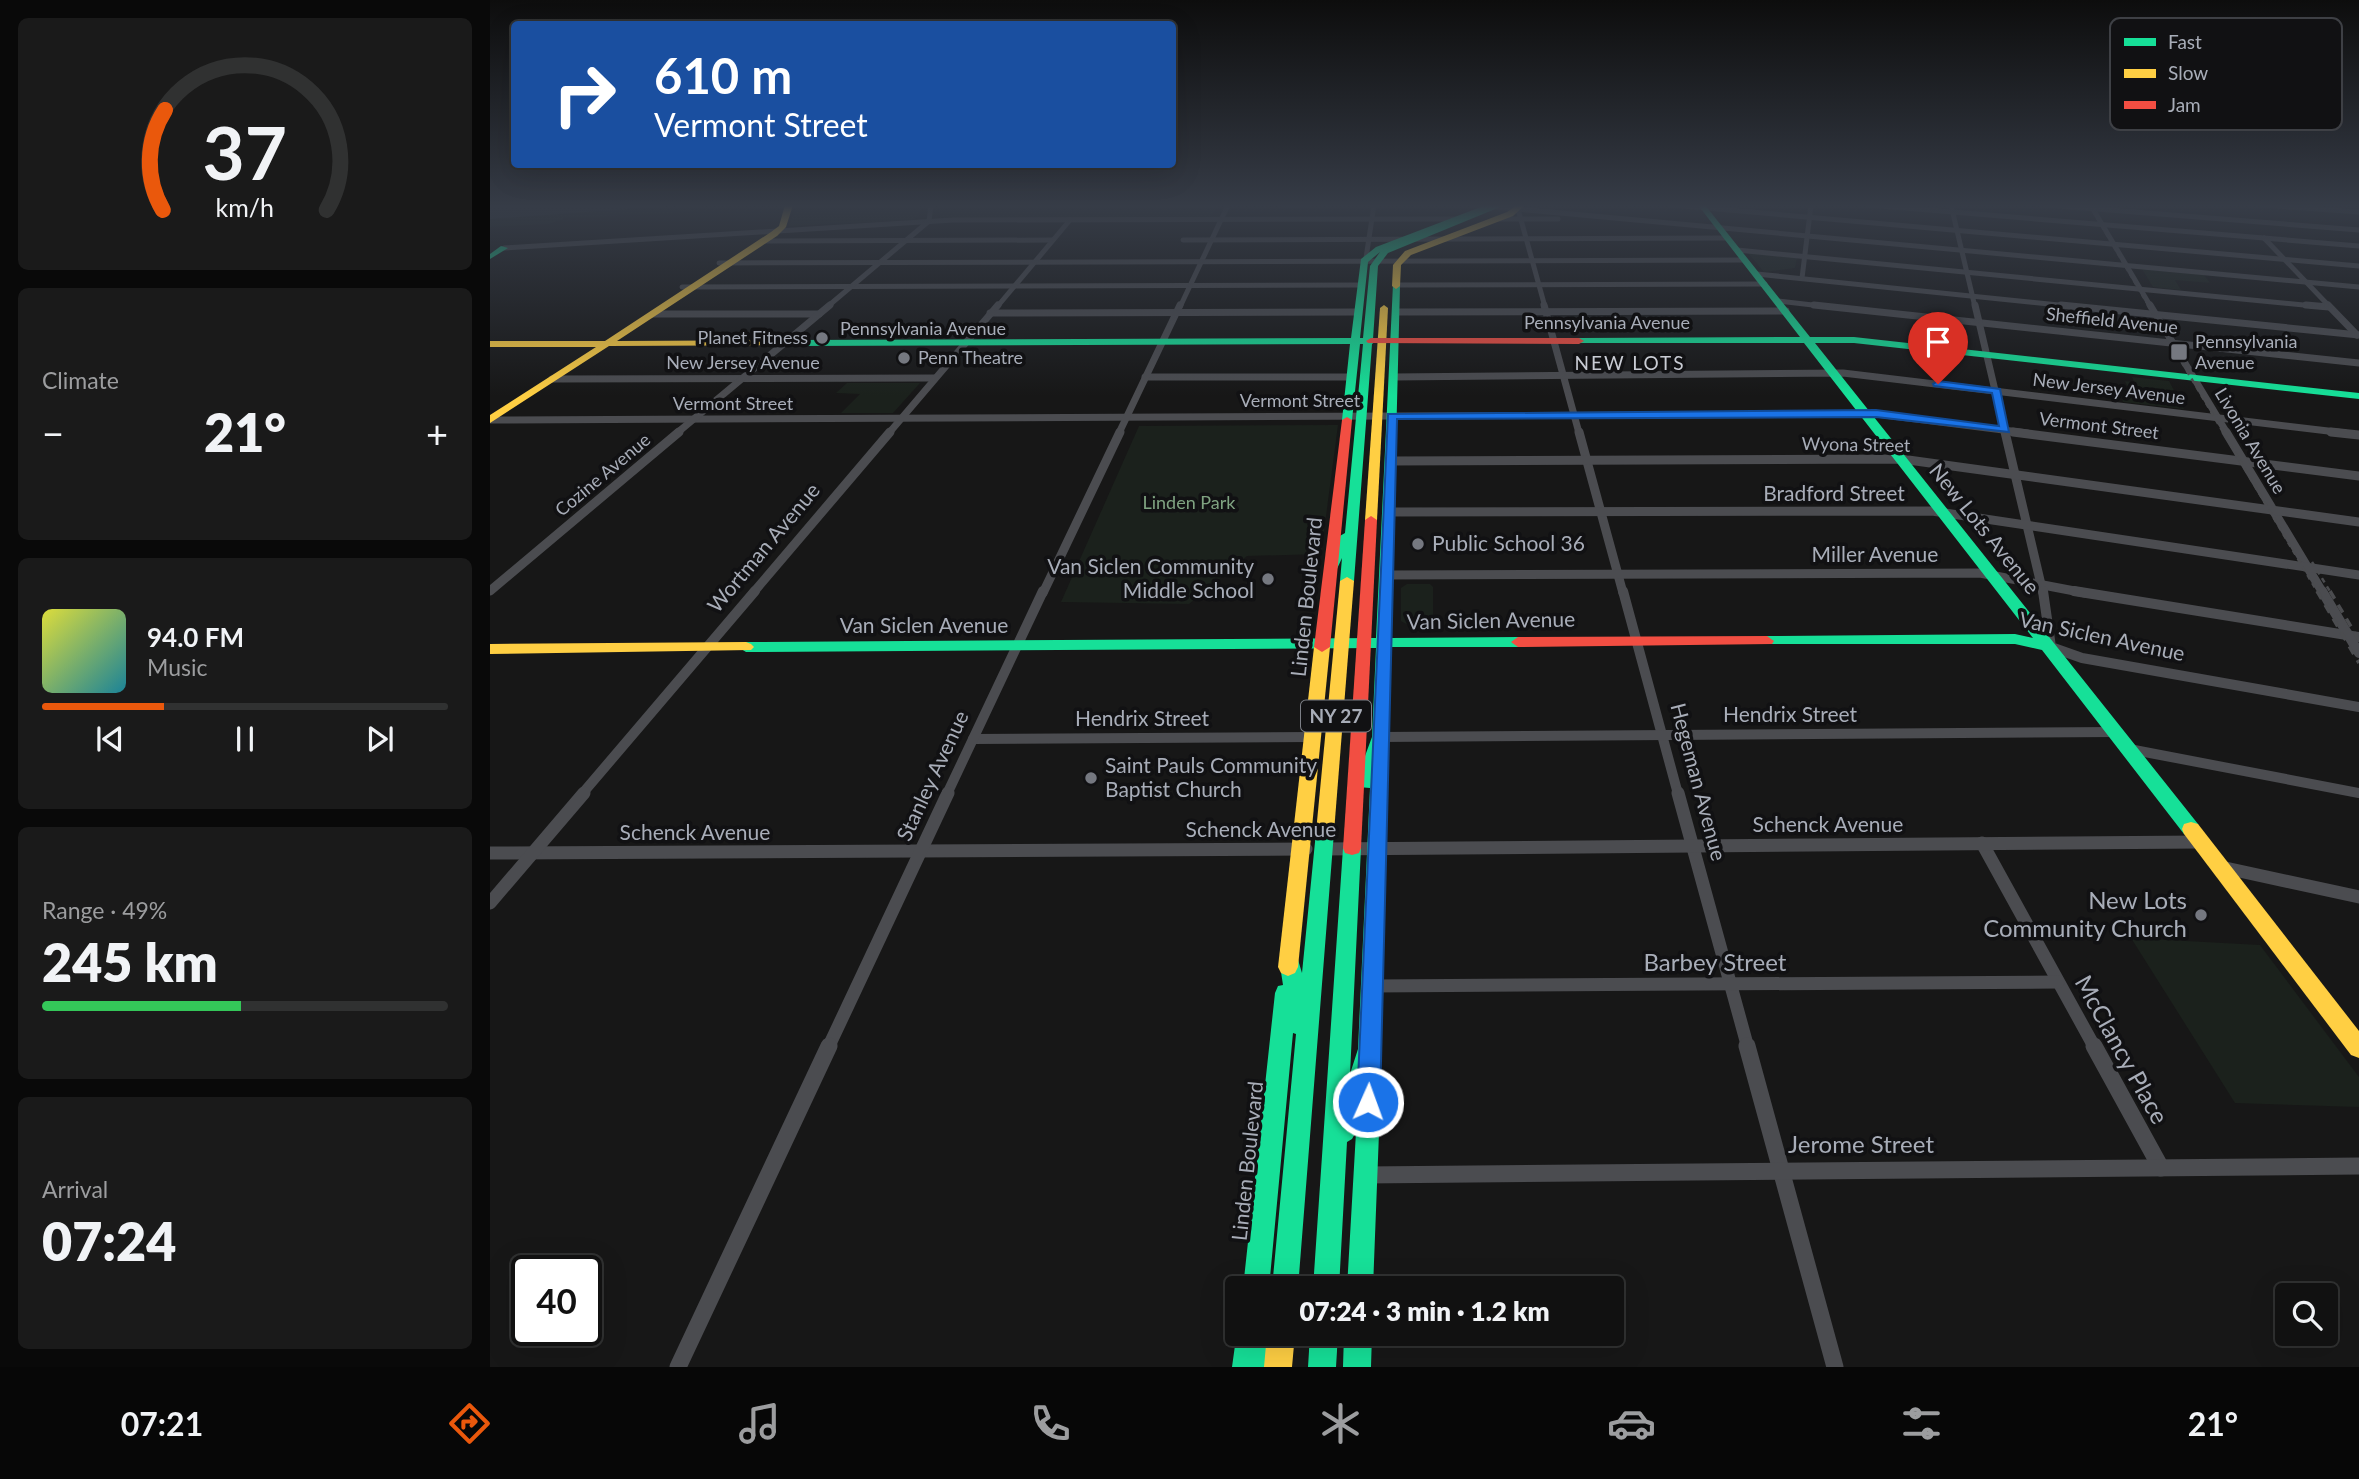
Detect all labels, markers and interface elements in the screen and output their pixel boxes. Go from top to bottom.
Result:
legend [2110,18,2342,130]
text: Fast [2168,30,2202,53]
text: 610 m [654,46,792,104]
icon: right [539,49,630,140]
text: Slow [2168,61,2208,84]
text: Jam [2168,93,2201,116]
text: Vermont Street [654,105,868,144]
text: 37 [203,108,287,196]
text: km/h [216,192,274,222]
street label: Sheffield Avenue [2045,302,2179,338]
street label: Pennsylvania Avenue [1524,311,1690,333]
pin [1908,312,1968,384]
street label: Pennsylvania Avenue [840,317,1006,339]
icon: arrive [1919,323,1957,361]
place label: Planet Fitness [697,326,808,348]
marker: Planet Fitness [814,330,830,346]
place label: Pennsylvania Avenue [2195,330,2297,373]
marker: Pennsylvania Avenue [2169,342,2189,362]
place label: Penn Theatre [918,346,1023,368]
marker: Penn Theatre [896,350,912,366]
street label: New Jersey Avenue [666,351,820,373]
district label: NEW LOTS [1575,351,1685,374]
text: Climate [42,366,119,394]
street label: New Jersey Avenue [2032,368,2187,408]
street label: Livonia Avenue [2211,384,2291,497]
street label: Vermont Street [1240,389,1361,411]
street label: Vermont Street [673,392,794,414]
text: 21° [204,401,286,463]
street label: Vermont Street [2038,407,2161,443]
text: − [42,410,64,456]
text: + [426,410,448,456]
street label: Cozine Avenue [550,428,654,520]
street label: Wyona Street [1802,432,1911,456]
street label: New Lots Avenue [1925,458,2045,598]
street label: Wortman Avenue [701,477,824,617]
street label: Bradford Street [1763,480,1905,505]
park label: Linden Park [1142,491,1236,513]
street label: Linden Boulevard [1285,516,1326,678]
place label: Public School 36 [1432,530,1585,555]
marker: Public School 36 [1410,536,1426,552]
street label: Miller Avenue [1812,541,1938,566]
place label: Van Siclen Community Middle School [1047,553,1254,602]
marker: Van Siclen Community Middle School [1260,571,1276,587]
street label: Van Siclen Avenue [1407,606,1575,633]
street label: Van Siclen Avenue [2017,606,2187,665]
street label: Van Siclen Avenue [840,612,1008,637]
text: 94.0 FM [147,621,244,653]
text: Music [147,653,207,681]
street label: Hegeman Avenue [1666,700,1733,863]
road number: NY 27 [1301,701,1371,732]
street label: Hendrix Street [1723,701,1858,726]
street label: Hendrix Street [1075,705,1210,730]
street label: Stanley Avenue [891,706,973,844]
icon: previous [91,720,129,758]
icon: pause [226,720,264,758]
icon: next [361,720,399,758]
place label: Saint Pauls Community Baptist Church [1105,752,1317,801]
marker: Saint Pauls Community Baptist Church [1083,770,1099,786]
street label: Schenck Avenue [1753,811,1903,836]
street label: Schenck Avenue [1186,816,1336,841]
street label: Schenck Avenue [620,819,770,844]
place label: New Lots Community Church [1983,885,2187,942]
text: Range · 49% [42,896,167,924]
marker: New Lots Community Church [2193,907,2209,923]
text: 245 km [42,931,218,993]
street label: Barbey Street [1644,947,1787,976]
street label: McClancy Place [2070,970,2175,1129]
position arrow [1331,1065,1405,1139]
street label: Linden Boulevard [1226,1080,1267,1242]
street label: Jerome Street [1788,1129,1934,1158]
text: Arrival [42,1175,108,1203]
text: 07:24 [42,1210,176,1272]
speed limit sign: 40 [511,1255,602,1346]
map controls [2275,1283,2338,1346]
button: search [2275,1283,2338,1346]
text: 07:24 · 3 min · 1.2 km [1299,1295,1550,1327]
icon: directions [445,1399,494,1448]
icon: music [735,1399,784,1448]
icon: phone [1026,1399,1075,1448]
icon: climate [1316,1399,1365,1448]
icon: car [1607,1399,1656,1448]
icon: filters [1897,1399,1946,1448]
text: 07:21 [121,1404,203,1443]
text: 21° [2188,1404,2238,1443]

